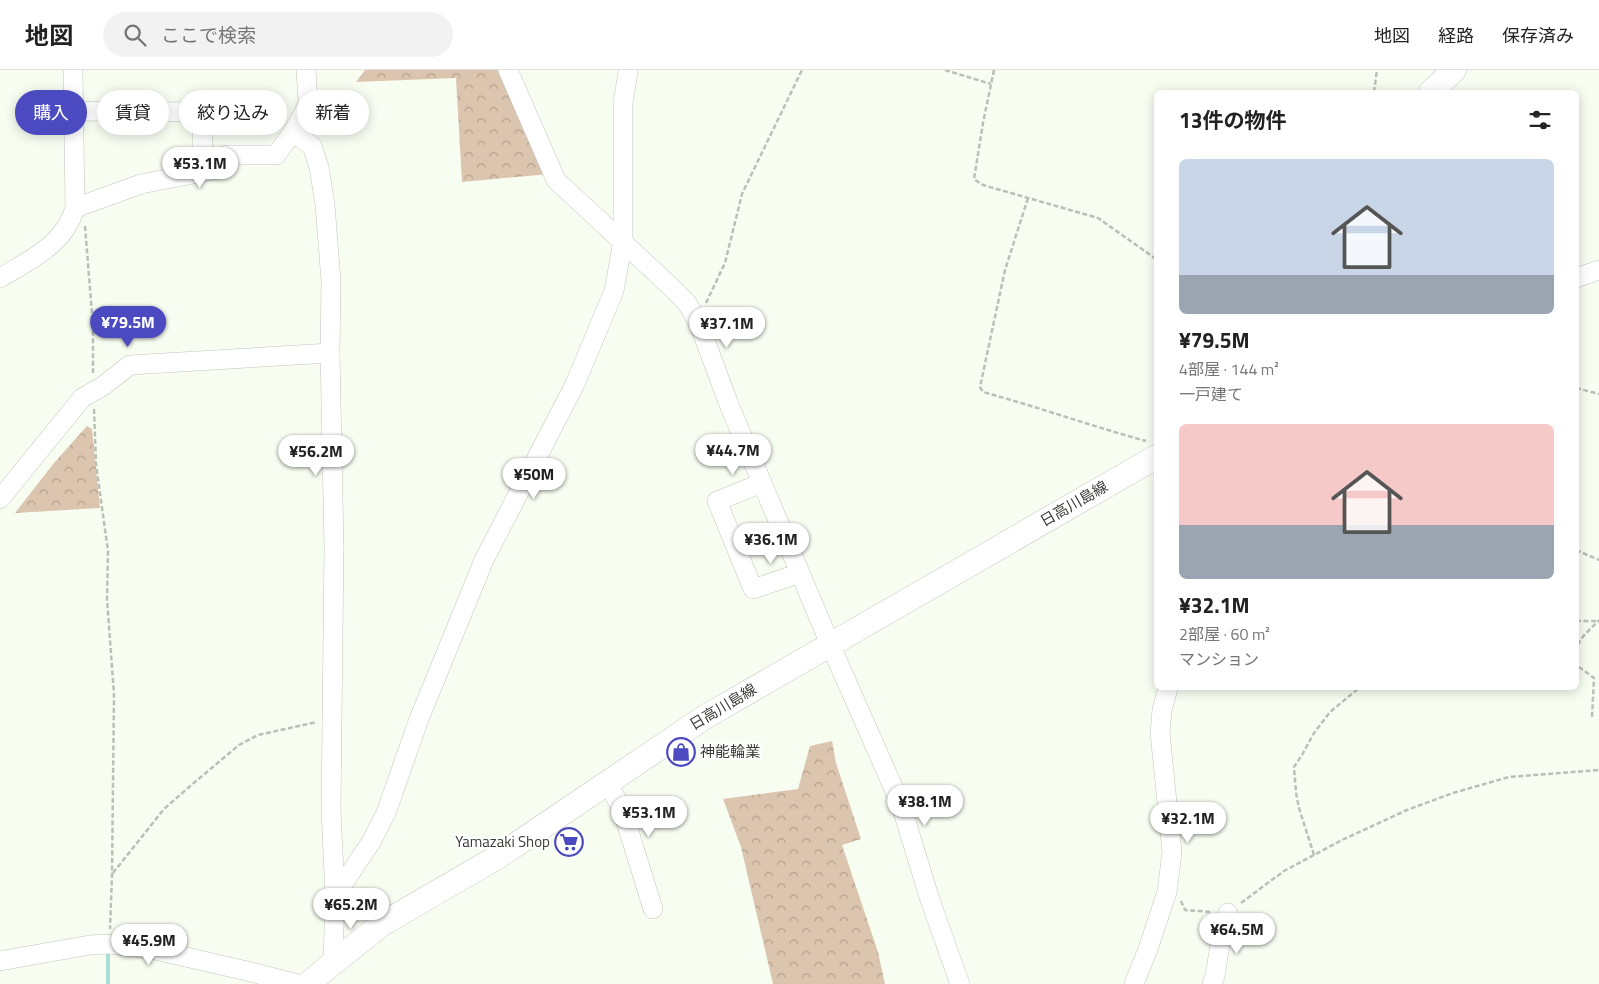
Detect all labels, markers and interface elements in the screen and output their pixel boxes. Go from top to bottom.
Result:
search box [103,12,453,57]
text: 地図 [25,17,73,53]
text: ここで検索 [161,20,256,49]
icon: search [121,21,149,49]
text: 地図 [1374,22,1410,49]
text: 経路 [1438,22,1474,49]
text: 保存済み [1502,22,1574,49]
chip: 購入 [15,90,87,135]
chip: 賃貸 [97,90,169,135]
chip: 絞り込み [179,90,287,135]
chip: 新着 [297,90,369,135]
text: 13件の物件 [1179,104,1287,136]
icon: filters [1526,106,1554,134]
pin: ¥53.1M [159,146,241,189]
text: ¥53.1M [173,151,227,175]
icon: home [1322,192,1412,282]
pin: ¥79.5M [87,306,169,348]
pin: ¥37.1M [686,306,768,349]
text: ¥79.5M [101,310,155,334]
text: ¥37.1M [700,311,754,335]
text: ¥79.5M [1179,324,1249,356]
text: 4部屋 · 144 m² [1179,357,1279,381]
text: 一戸建て [1179,382,1243,406]
pin: ¥56.2M [275,434,357,477]
pin: ¥44.7M [692,434,774,476]
text: ¥44.7M [706,438,760,462]
text: ¥56.2M [289,439,343,463]
icon: home [1322,457,1412,547]
pin: ¥50M [504,458,564,500]
text: ¥50M [514,462,554,486]
street label: 日高川島線 [1036,475,1112,532]
pin: ¥36.1M [730,522,812,565]
text: ¥36.1M [744,527,798,551]
text: ¥32.1M [1179,589,1249,621]
text: 2部屋 · 60 m² [1179,622,1270,646]
text: マンション [1179,647,1259,671]
street label: 日高川島線 [685,677,761,736]
shop icon: 神能輪業 [666,737,696,767]
place label: 神能輪業 [700,740,760,763]
pin: ¥38.1M [884,784,966,827]
text: ¥38.1M [898,789,952,813]
pin: ¥53.1M [608,796,690,838]
text: ¥53.1M [622,800,676,824]
pin: ¥32.1M [1147,802,1229,844]
text: ¥32.1M [1161,806,1215,830]
supermarket icon: Yamazaki Shop [554,827,584,857]
place label: Yamazaki Shop [455,830,550,853]
pin: ¥65.2M [310,888,392,930]
text: ¥65.2M [324,892,378,916]
pin: ¥64.5M [1196,912,1278,955]
text: ¥64.5M [1210,917,1264,941]
pin: ¥45.9M [108,924,190,966]
text: ¥45.9M [122,928,176,952]

